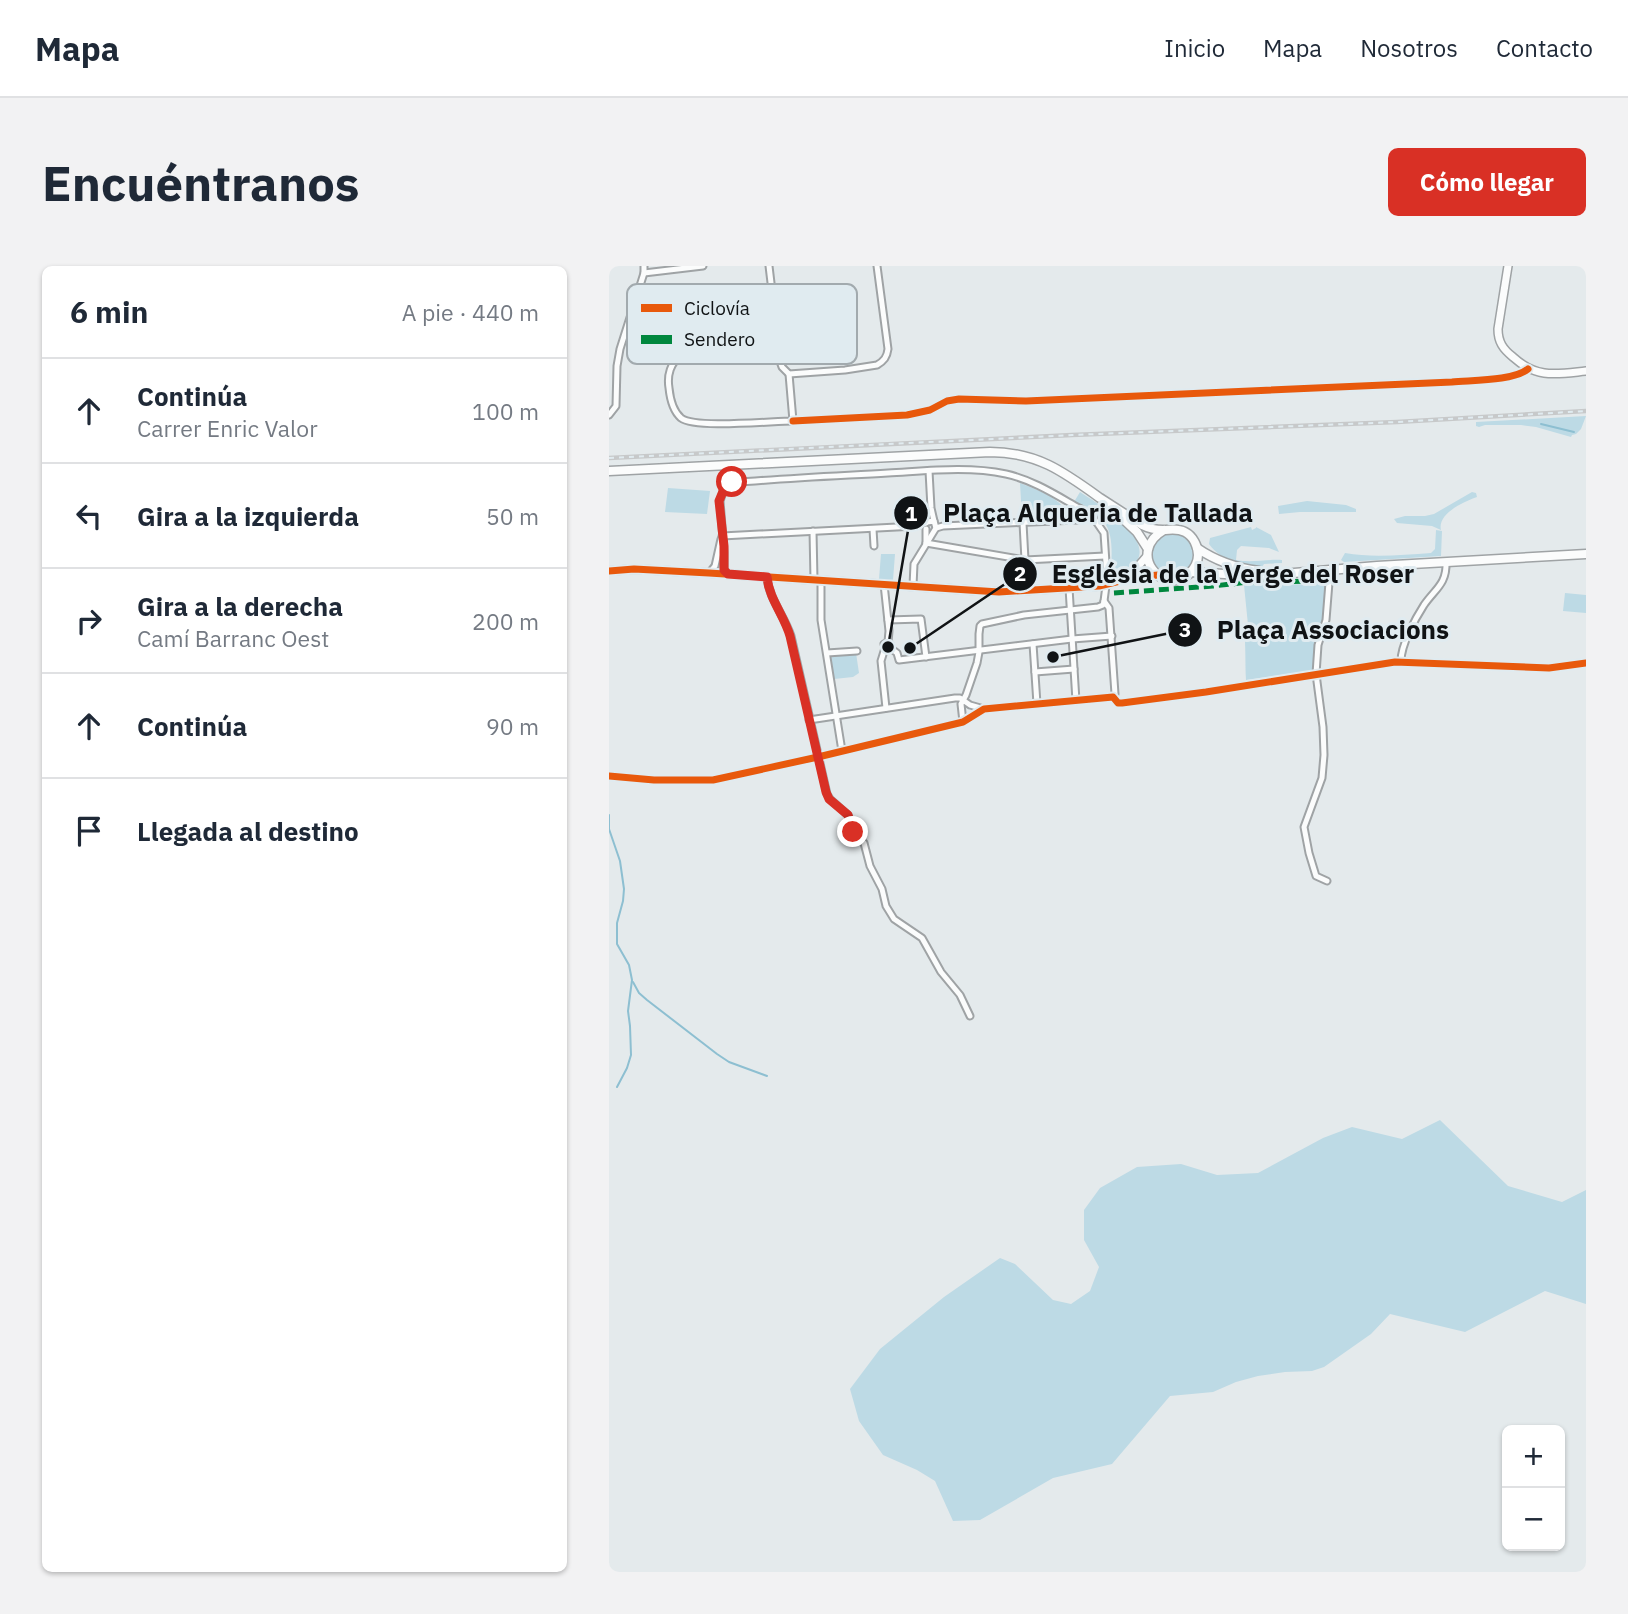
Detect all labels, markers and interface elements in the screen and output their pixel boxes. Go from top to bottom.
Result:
text: Mapa [35,27,120,70]
text: Inicio [1164,32,1225,64]
text: Mapa [1263,32,1322,64]
text: Nosotros [1360,32,1458,64]
text: Contacto [1496,32,1593,64]
button: Cómo llegar [1388,148,1586,216]
text: Encuéntranos [42,151,360,214]
legend [627,284,857,364]
text: 6 min [70,292,148,331]
text: Ciclovía [684,296,750,320]
text: A pie · 440 m [402,297,539,327]
text: Sendero [684,327,755,351]
text: Continúa [137,379,247,413]
icon: ahead [70,392,108,430]
text: 100 m [472,396,539,426]
text: Carrer Enric Valor [137,413,318,443]
route start [716,466,747,497]
callout: Plaça Alqueria de Tallada [894,490,1267,537]
text: Plaça Alqueria de Tallada [943,495,1253,529]
icon: left [70,497,108,535]
text: Gira a la izquierda [137,499,359,533]
text: 1 [905,499,918,527]
text: 50 m [486,501,539,531]
callout: Església de la Verge del Roser [1002,551,1428,598]
text: Església de la Verge del Roser [1052,556,1414,590]
text: 2 [1014,559,1026,587]
text: Gira a la derecha [137,589,343,623]
icon: right [70,602,108,640]
text: 200 m [472,606,539,636]
callout: Plaça Associacions [1168,606,1463,653]
text: Plaça Associacions [1217,612,1449,646]
text: 3 [1179,615,1191,643]
text: Camí Barranc Oest [137,623,329,653]
icon: ahead [70,707,108,745]
text: Continúa [137,709,247,743]
text: 90 m [486,711,539,741]
icon: arrive [70,812,108,850]
text: Llegada al destino [137,814,359,848]
route end [837,816,868,847]
map controls [1502,1425,1565,1551]
button: + [1502,1425,1565,1488]
button: − [1502,1488,1565,1551]

